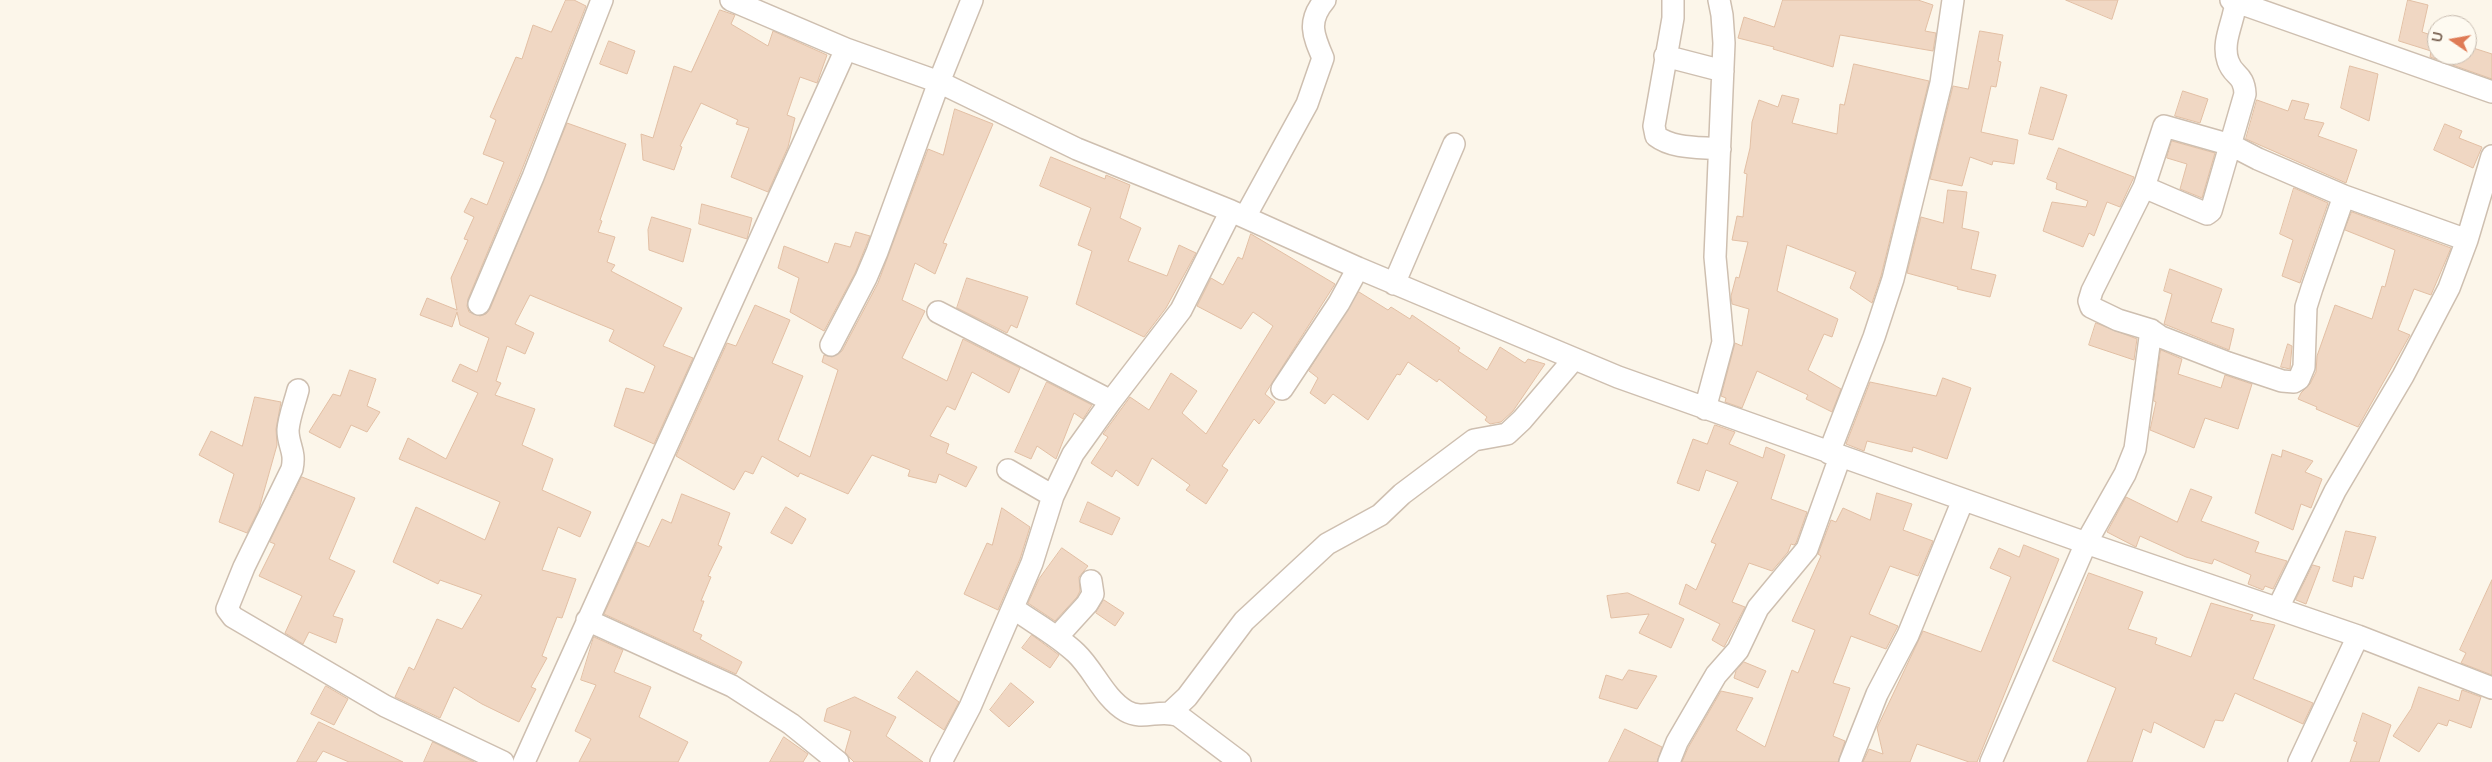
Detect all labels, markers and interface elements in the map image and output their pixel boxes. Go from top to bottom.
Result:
north arrow [2427,15,2477,65]
text: U [2427,30,2448,44]

